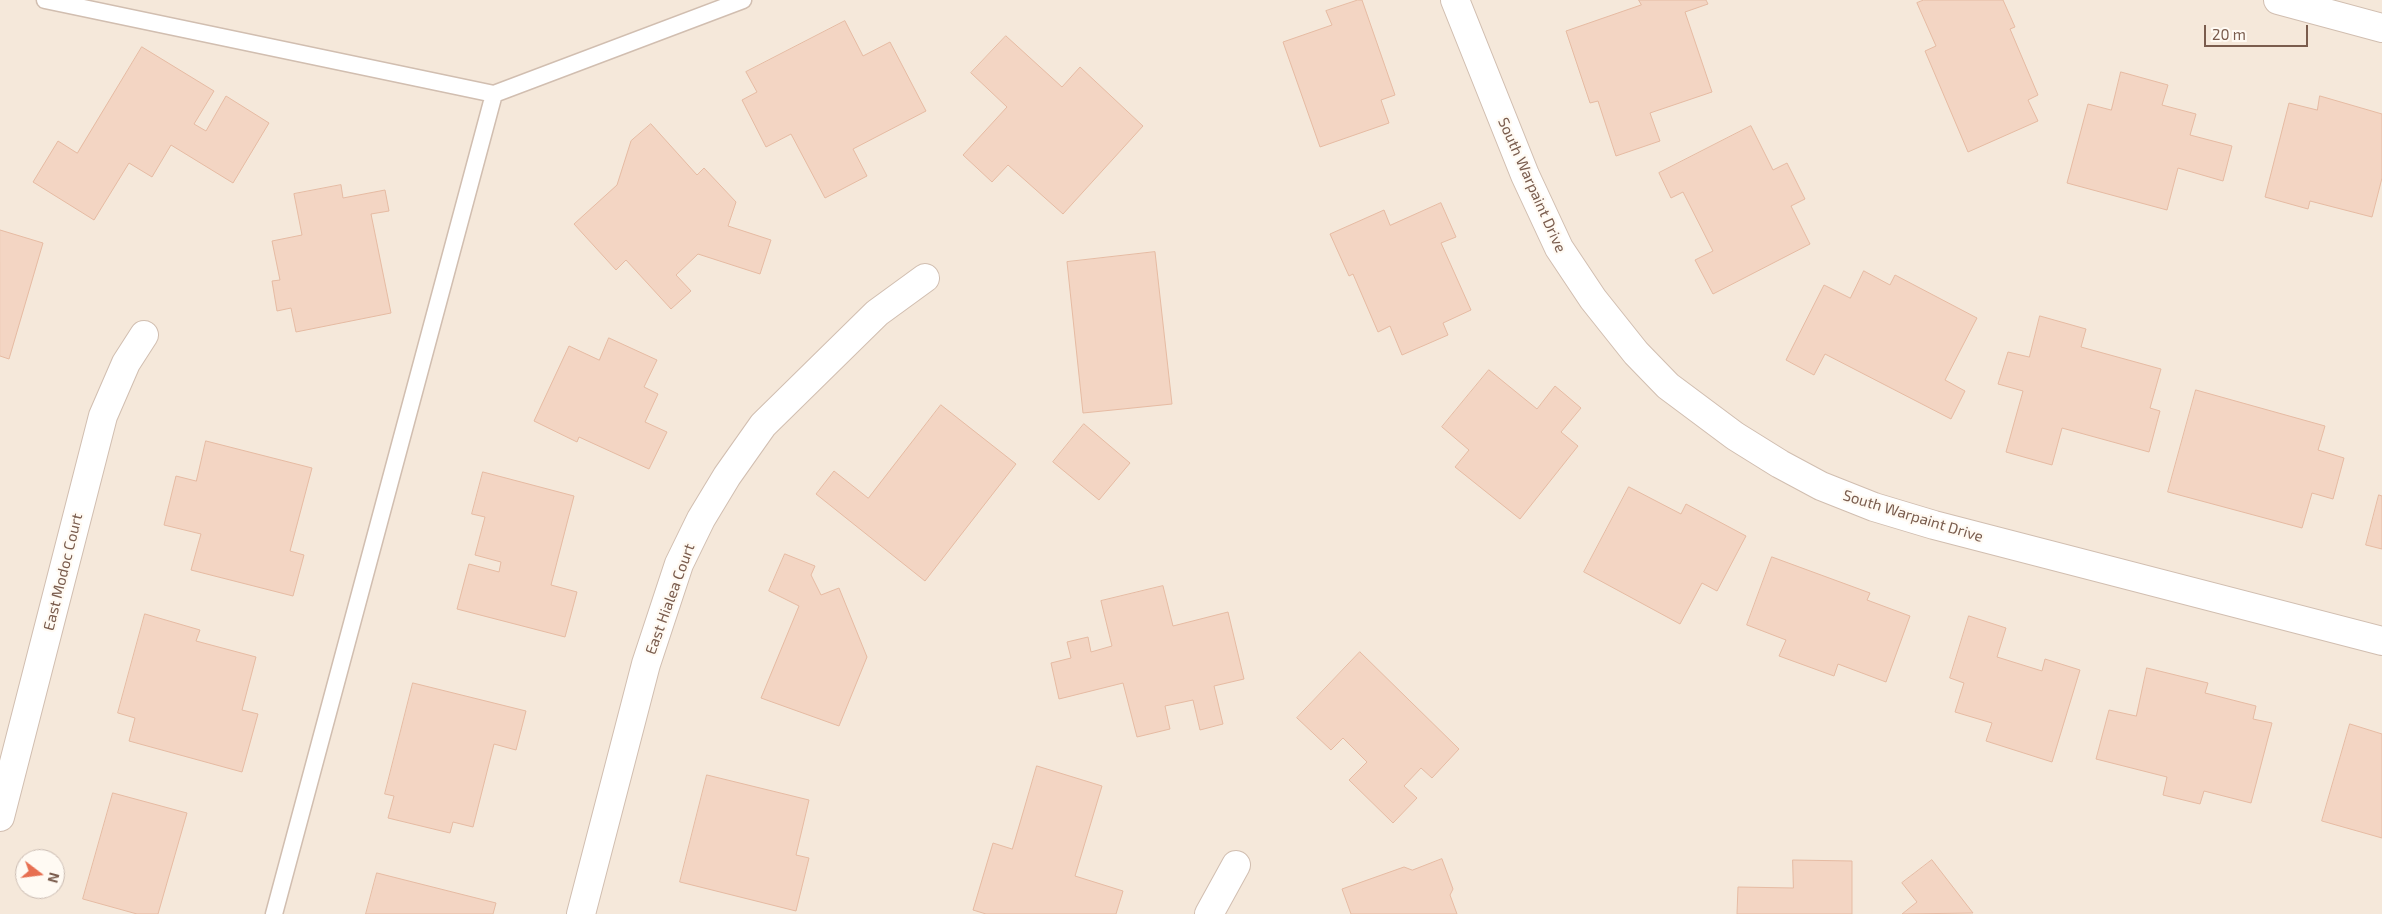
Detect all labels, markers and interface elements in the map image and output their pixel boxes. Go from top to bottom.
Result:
scale bar [2207,15,2311,47]
text: 20 m [2212,25,2246,43]
street label: South Warpaint Drive [1494,115,1570,255]
street label: South Warpaint Drive [1841,486,1985,546]
street label: East Modoc Court [40,512,86,632]
street label: East Hialea Court [642,541,698,657]
north arrow [15,849,65,899]
text: N [44,871,64,885]

